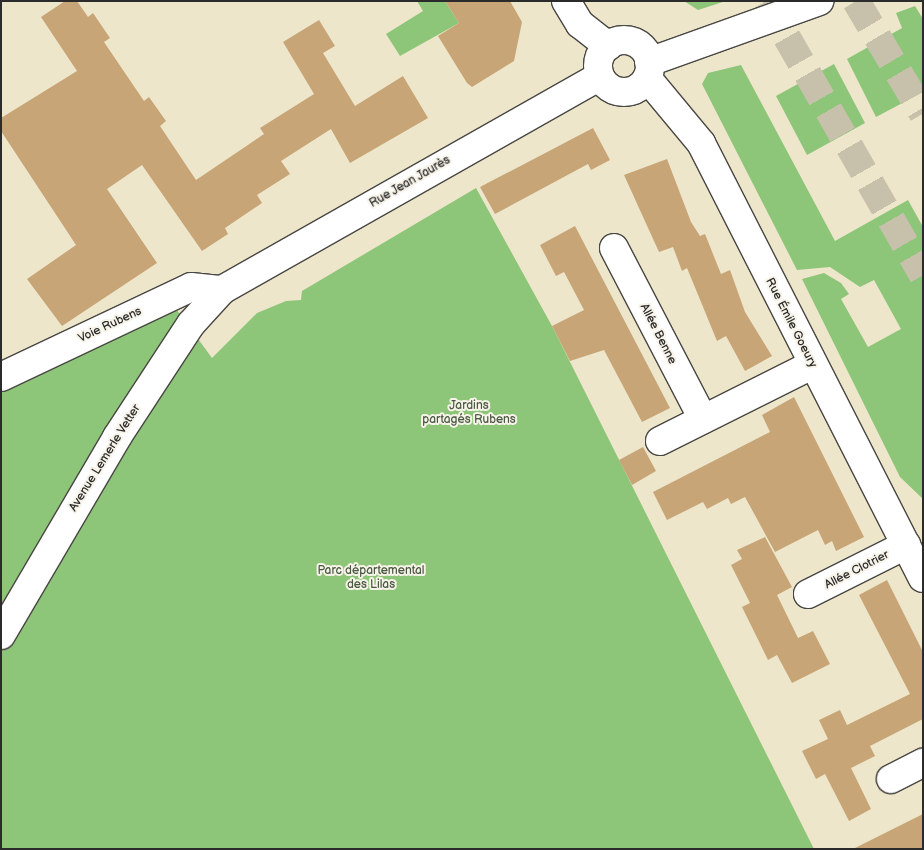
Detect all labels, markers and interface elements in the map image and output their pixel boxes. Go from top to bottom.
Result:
street label: Rue Jean Jaurès [366,153,454,211]
street label: Rue Émile Goeury [762,276,820,370]
street label: Allée Benne [637,301,679,367]
street label: Voie Rubens [76,304,144,346]
park label: Jardins partagés Rubens [422,399,516,427]
street label: Avenue Lemerle Vetter [66,402,144,514]
street label: Allée Clotrier [822,548,892,592]
park label: Parc départemental des Lilas [318,564,424,592]

